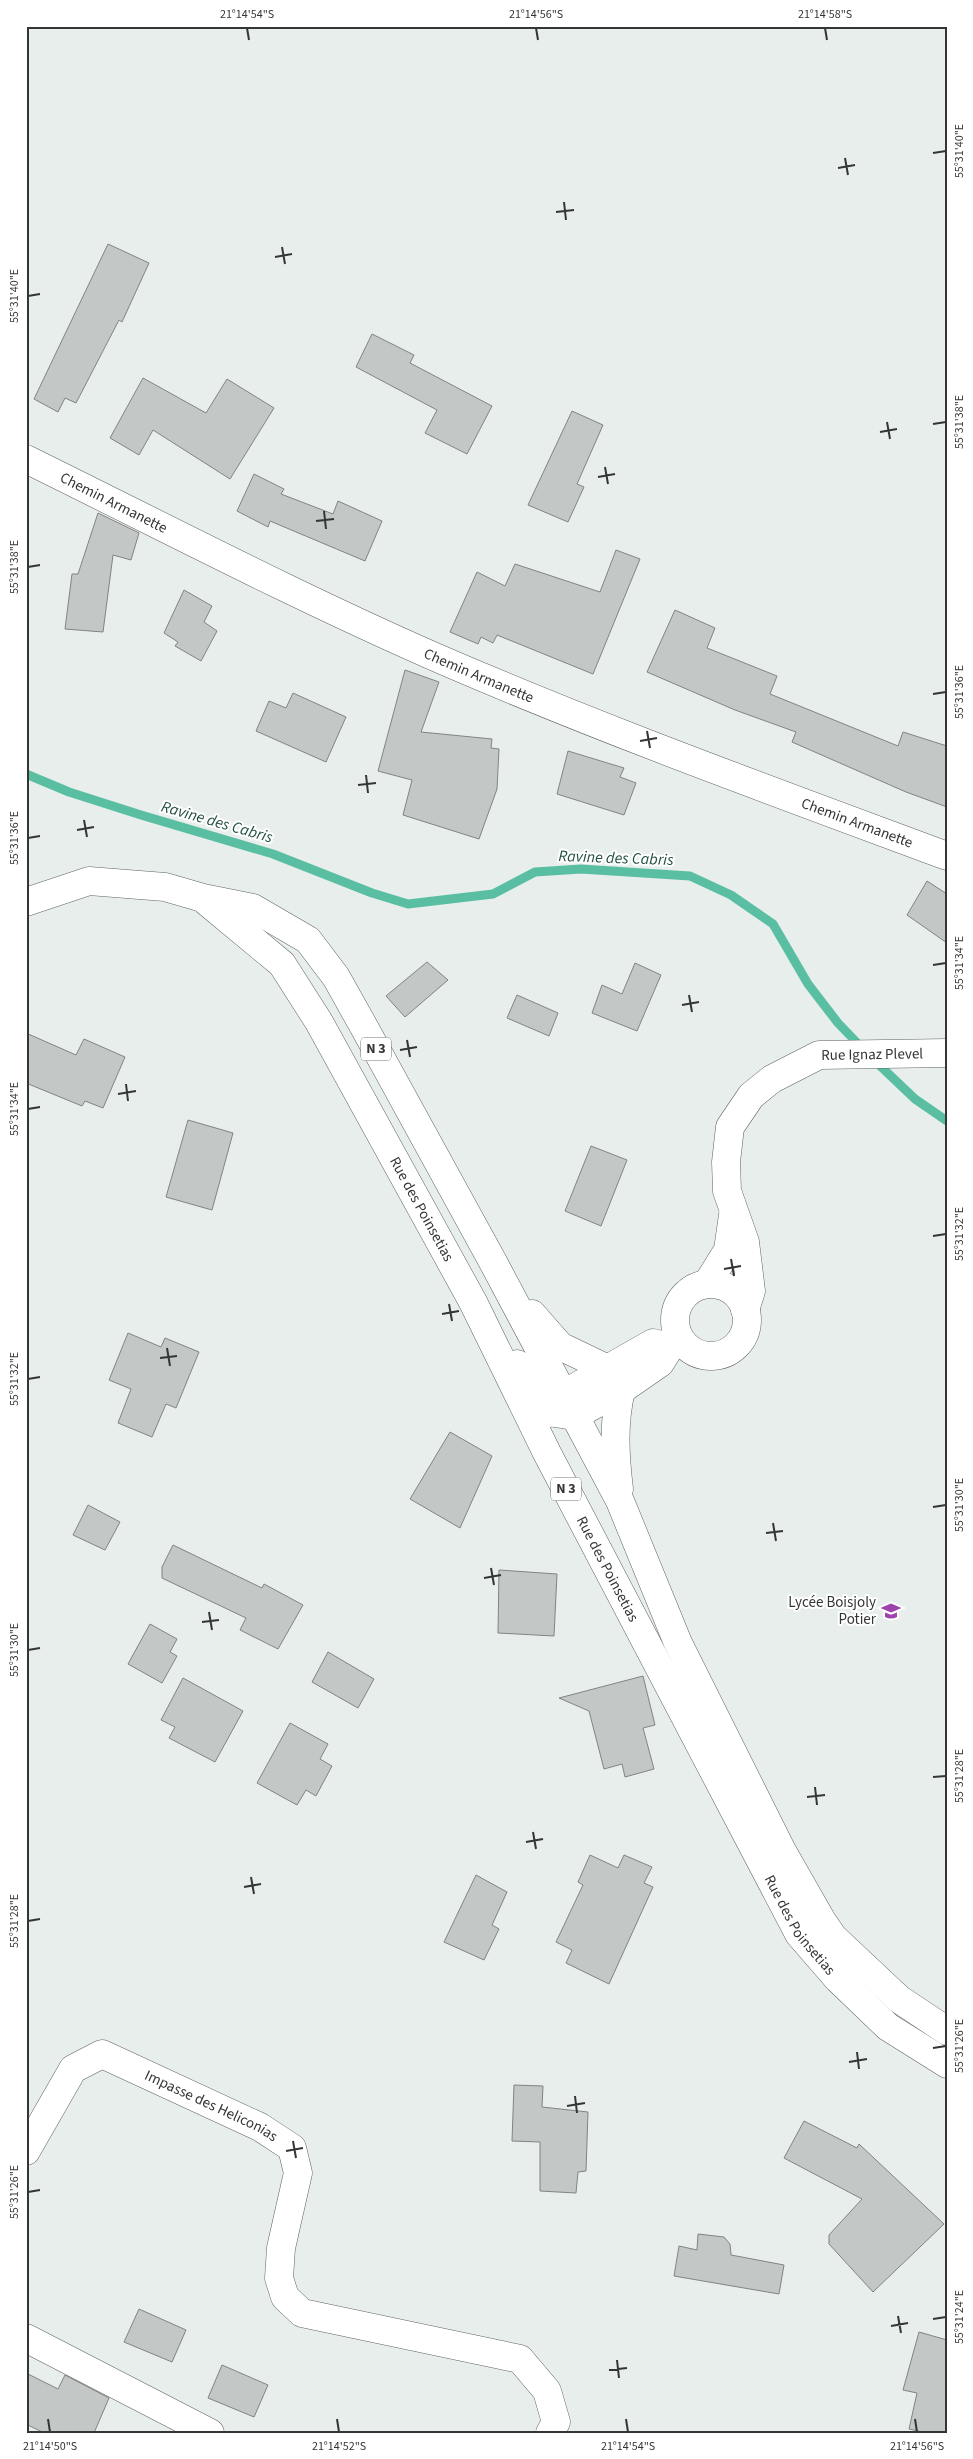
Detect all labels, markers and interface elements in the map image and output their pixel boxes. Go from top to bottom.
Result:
text: 21°14'54"S [220,6,274,23]
text: 21°14'56"S [509,6,563,23]
text: 21°14'58"S [798,6,852,23]
text: 55°31'40"E [951,124,968,178]
text: 55°31'40"E [6,269,23,323]
text: 55°31'38"E [951,395,968,449]
street label: Chemin Armanette [56,467,171,538]
text: 55°31'38"E [6,540,23,594]
street label: Chemin Armanette [420,643,537,708]
text: 55°31'36"E [951,665,968,719]
street label: Chemin Armanette [798,792,916,853]
water label: Ravine des Cabris [159,796,276,849]
text: 55°31'36"E [6,811,23,865]
water label: Ravine des Cabris [558,845,674,871]
text: 55°31'34"E [951,936,968,990]
road number: N 3 [361,1038,391,1060]
street label: Rue Ignaz Plevel [821,1043,923,1065]
text: 55°31'34"E [6,1082,23,1136]
street label: Rue des Poinsetias [385,1153,459,1265]
text: 55°31'32"E [951,1207,968,1261]
text: 55°31'32"E [6,1352,23,1406]
road number: N 3 [551,1478,581,1500]
text: 55°31'30"E [951,1478,968,1532]
street label: Rue des Poinsetias [571,1512,644,1625]
place label: Lycée Boisjoly Potier [788,1592,877,1630]
school or university icon: Lycée Boisjoly Potier [880,1600,902,1622]
text: 55°31'30"E [6,1623,23,1677]
text: 55°31'28"E [951,1749,968,1803]
street label: Rue des Poinsetias [759,1871,840,1980]
text: 55°31'28"E [6,1894,23,1948]
text: 55°31'26"E [951,2019,968,2073]
street label: Impasse des Heliconias [141,2065,282,2146]
text: 55°31'26"E [6,2165,23,2219]
text: 55°31'24"E [951,2290,968,2344]
text: 21°14'50"S [23,2438,77,2455]
text: 21°14'52"S [312,2438,366,2455]
text: 21°14'54"S [601,2438,655,2455]
text: 21°14'56"S [890,2438,944,2455]

